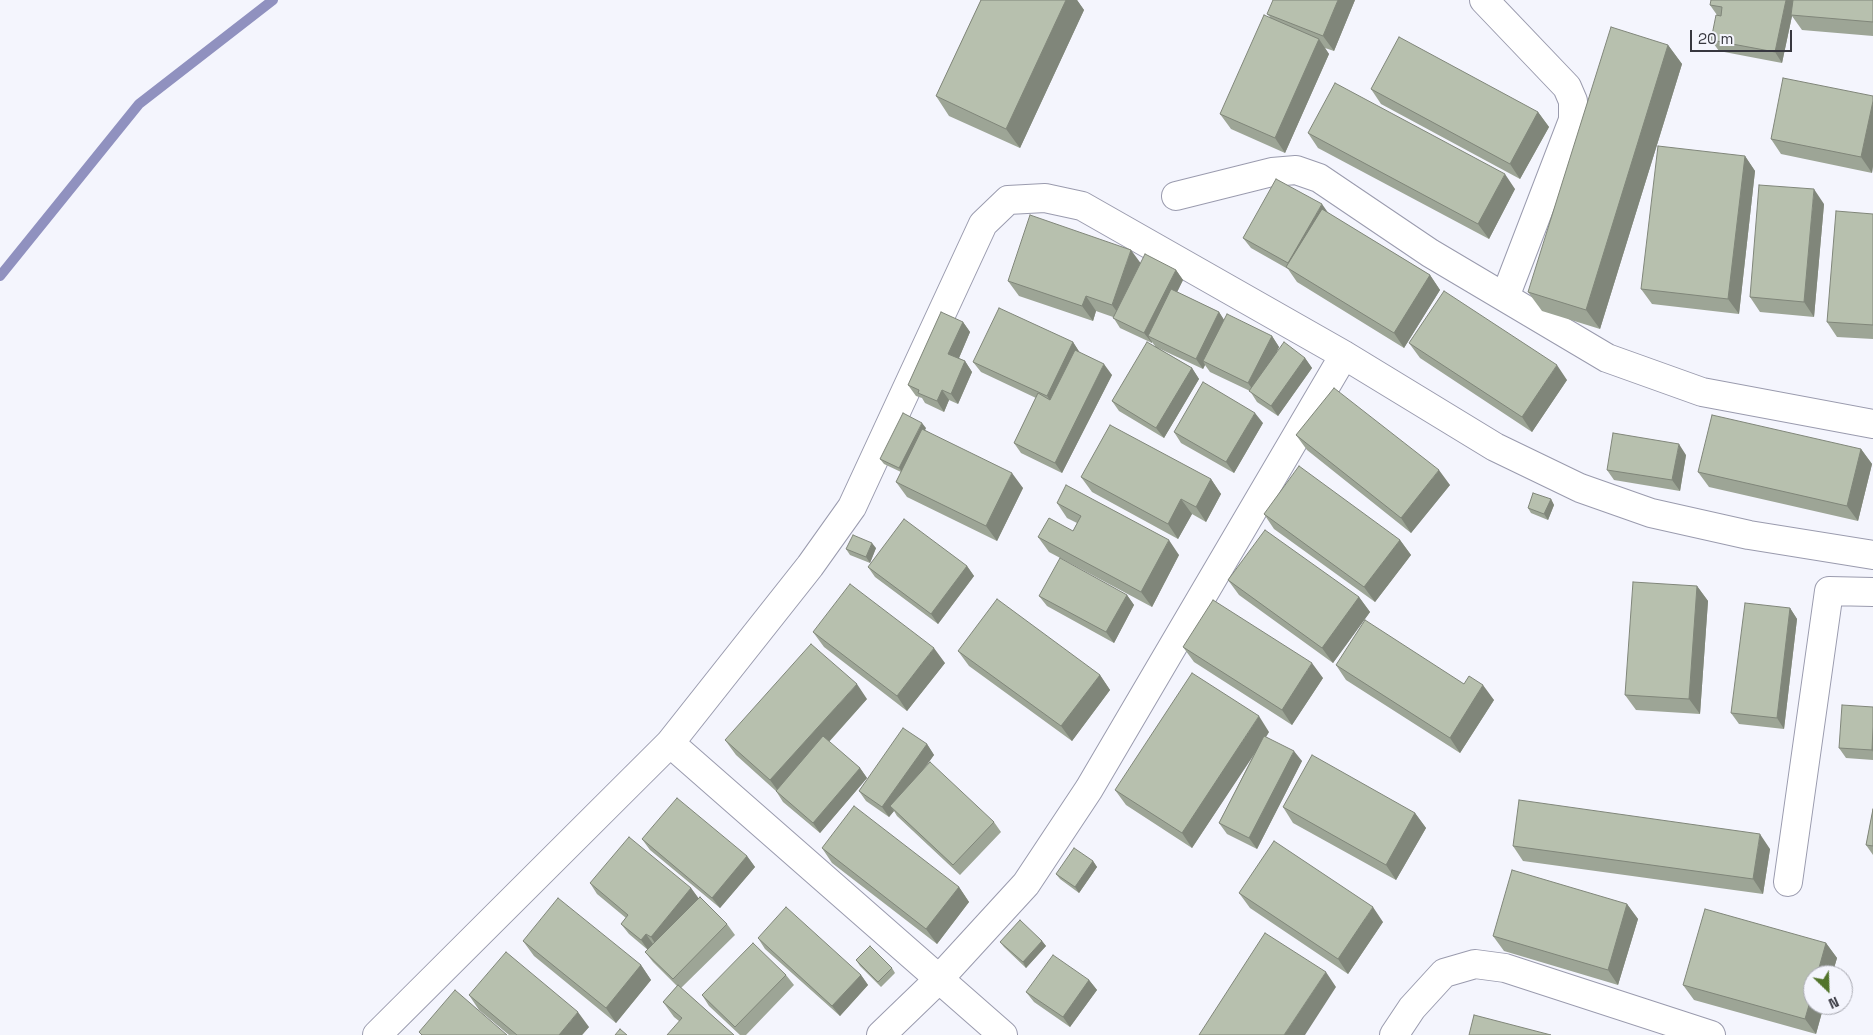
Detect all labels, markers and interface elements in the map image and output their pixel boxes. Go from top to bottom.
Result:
scale bar [1693,20,1796,52]
text: 20 m [1698,29,1733,48]
north arrow [1803,965,1853,1015]
text: N [1826,993,1842,1013]

